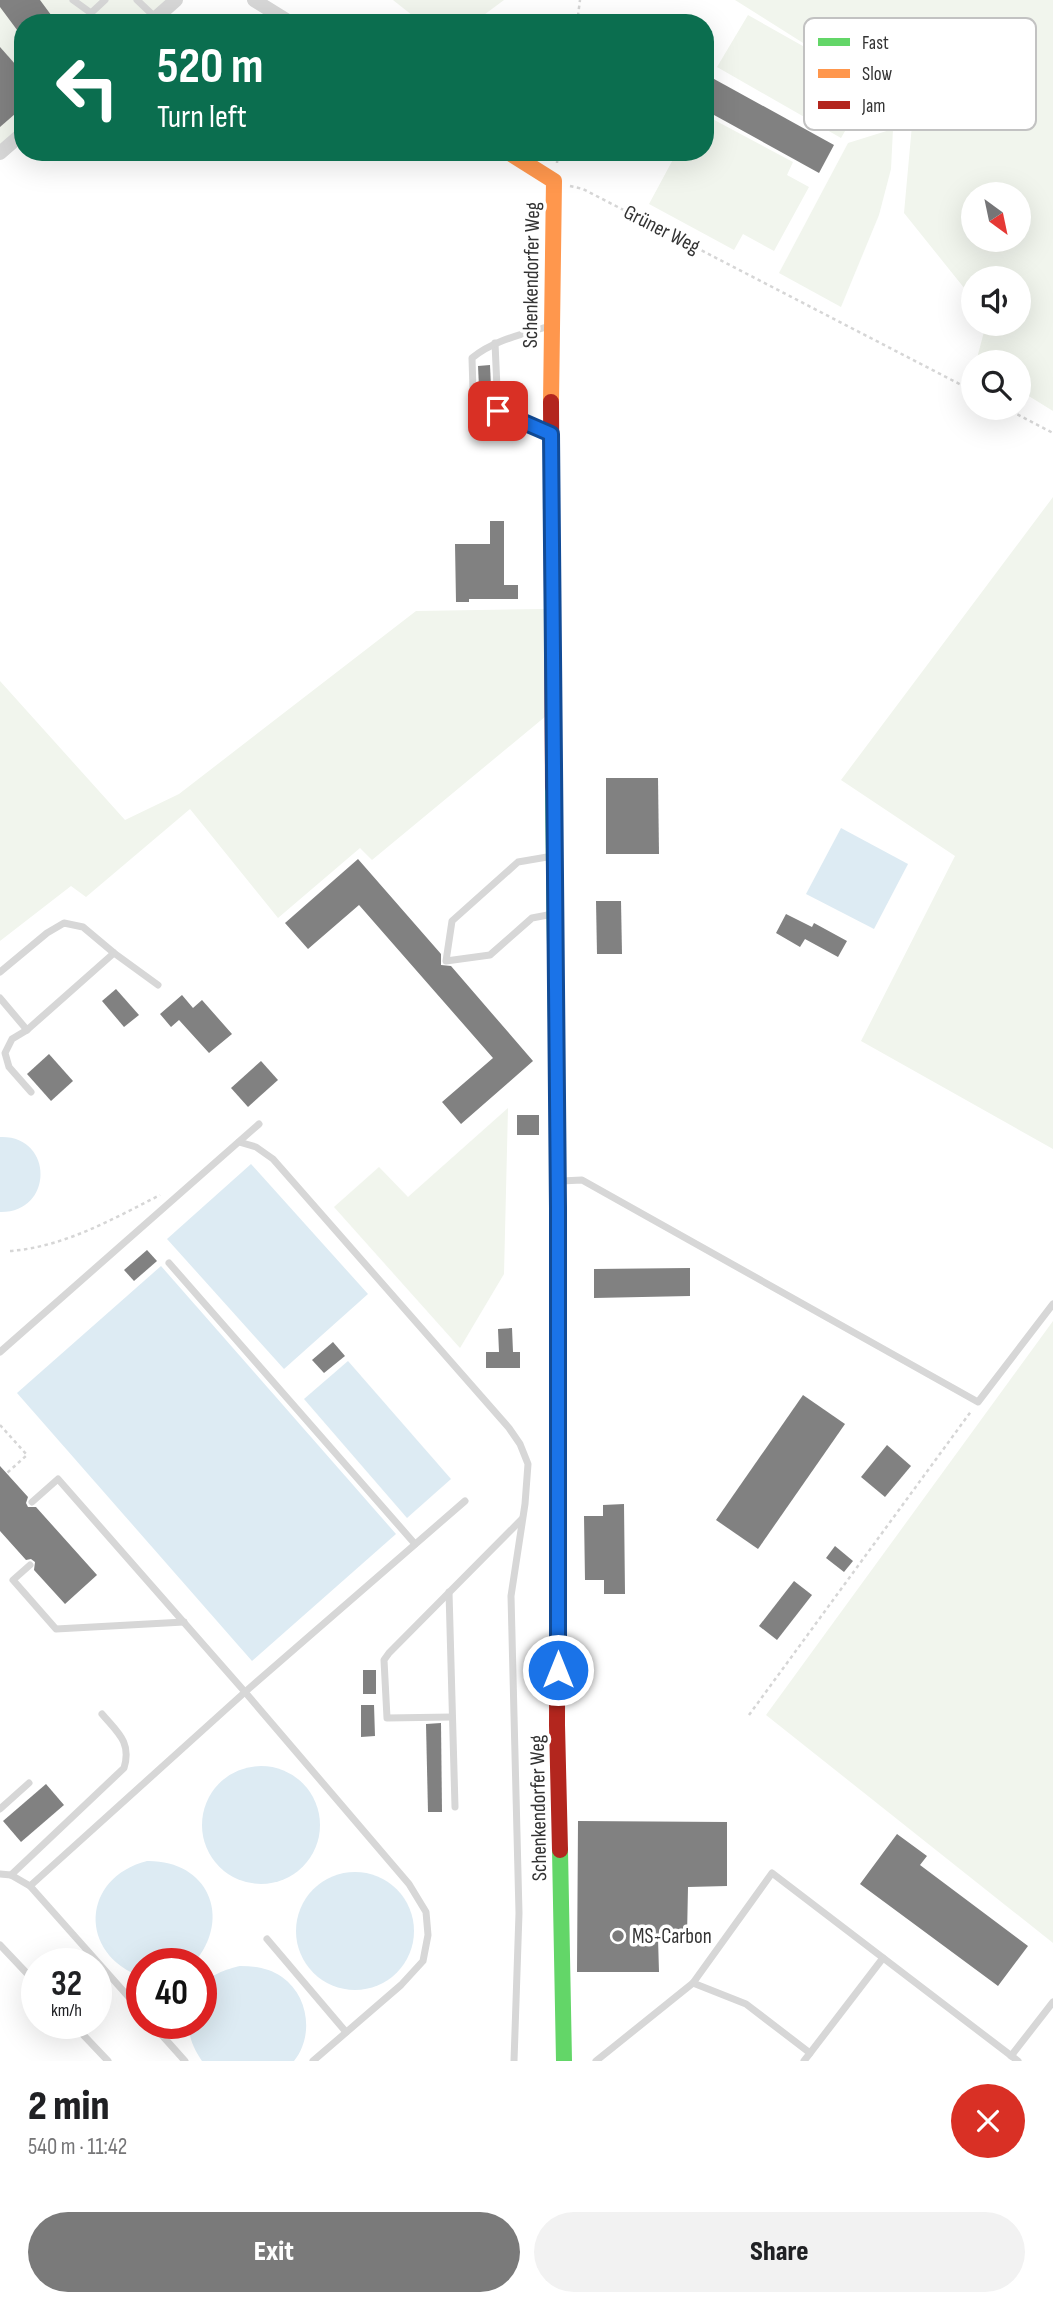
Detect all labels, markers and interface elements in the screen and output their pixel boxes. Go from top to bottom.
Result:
legend [804,18,1036,130]
text: Fast [862,32,889,55]
text: 520 m [157,38,263,97]
icon: left [42,42,133,133]
text: Slow [862,63,892,86]
text: Jam [861,95,885,118]
text: Turn left [157,98,247,137]
north arrow [961,182,1031,252]
map controls [961,182,1031,420]
street label: Grüner Weg [619,200,704,259]
street label: Schenkendorfer Weg [518,202,545,348]
button: sound [961,266,1031,336]
button: search [961,350,1031,420]
pin [468,381,528,441]
icon: arrive [479,392,517,430]
position arrow [521,1633,595,1707]
street label: Schenkendorfer Weg [525,1735,552,1881]
place label: MS-Carbon [632,1924,712,1949]
marker: MS-Carbon [610,1928,626,1944]
speed limit sign: 40 [126,1948,217,2039]
text: 32 [51,1963,82,2006]
text: km/h [51,2000,82,2021]
text: 2 min [28,2081,109,2132]
button: close [951,2084,1025,2158]
text: 540 m · 11:42 [28,2133,127,2161]
button: Exit [28,2212,520,2292]
button: Share [534,2212,1025,2292]

